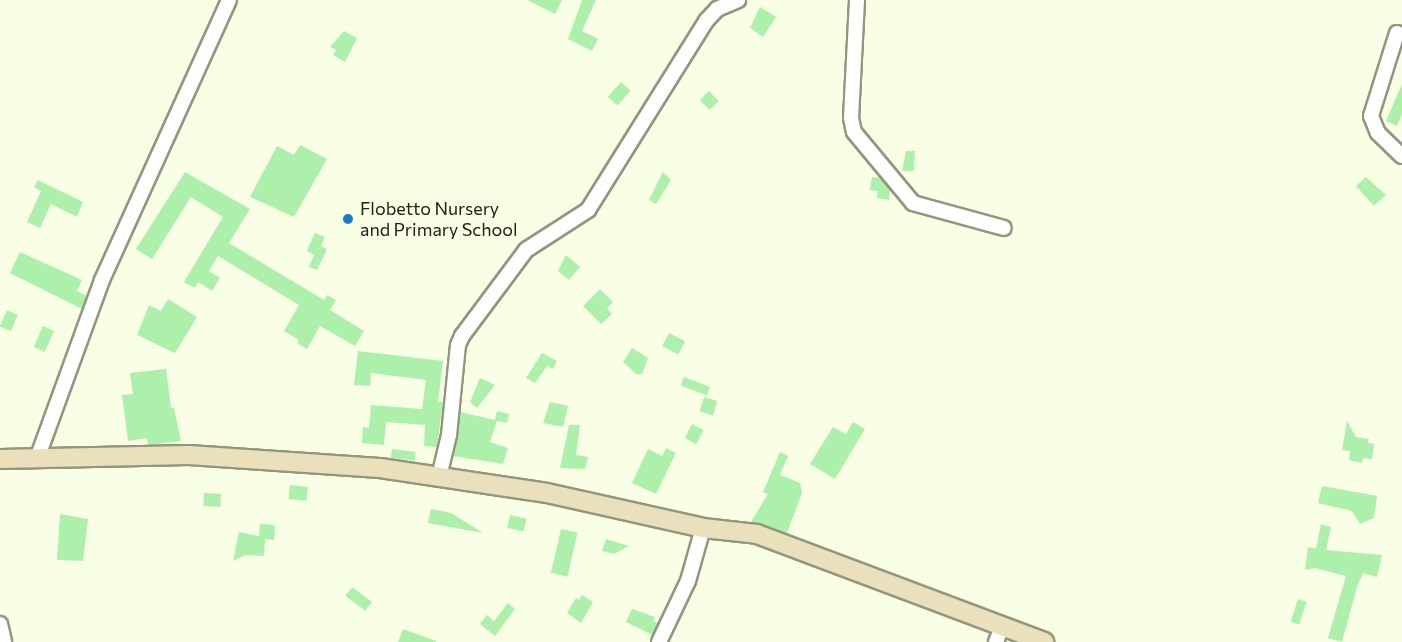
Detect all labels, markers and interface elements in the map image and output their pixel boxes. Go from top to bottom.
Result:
place label: Flobetto Nursery and Primary School [360,198,518,240]
marker: Flobetto Nursery and Primary School [341,212,355,226]

